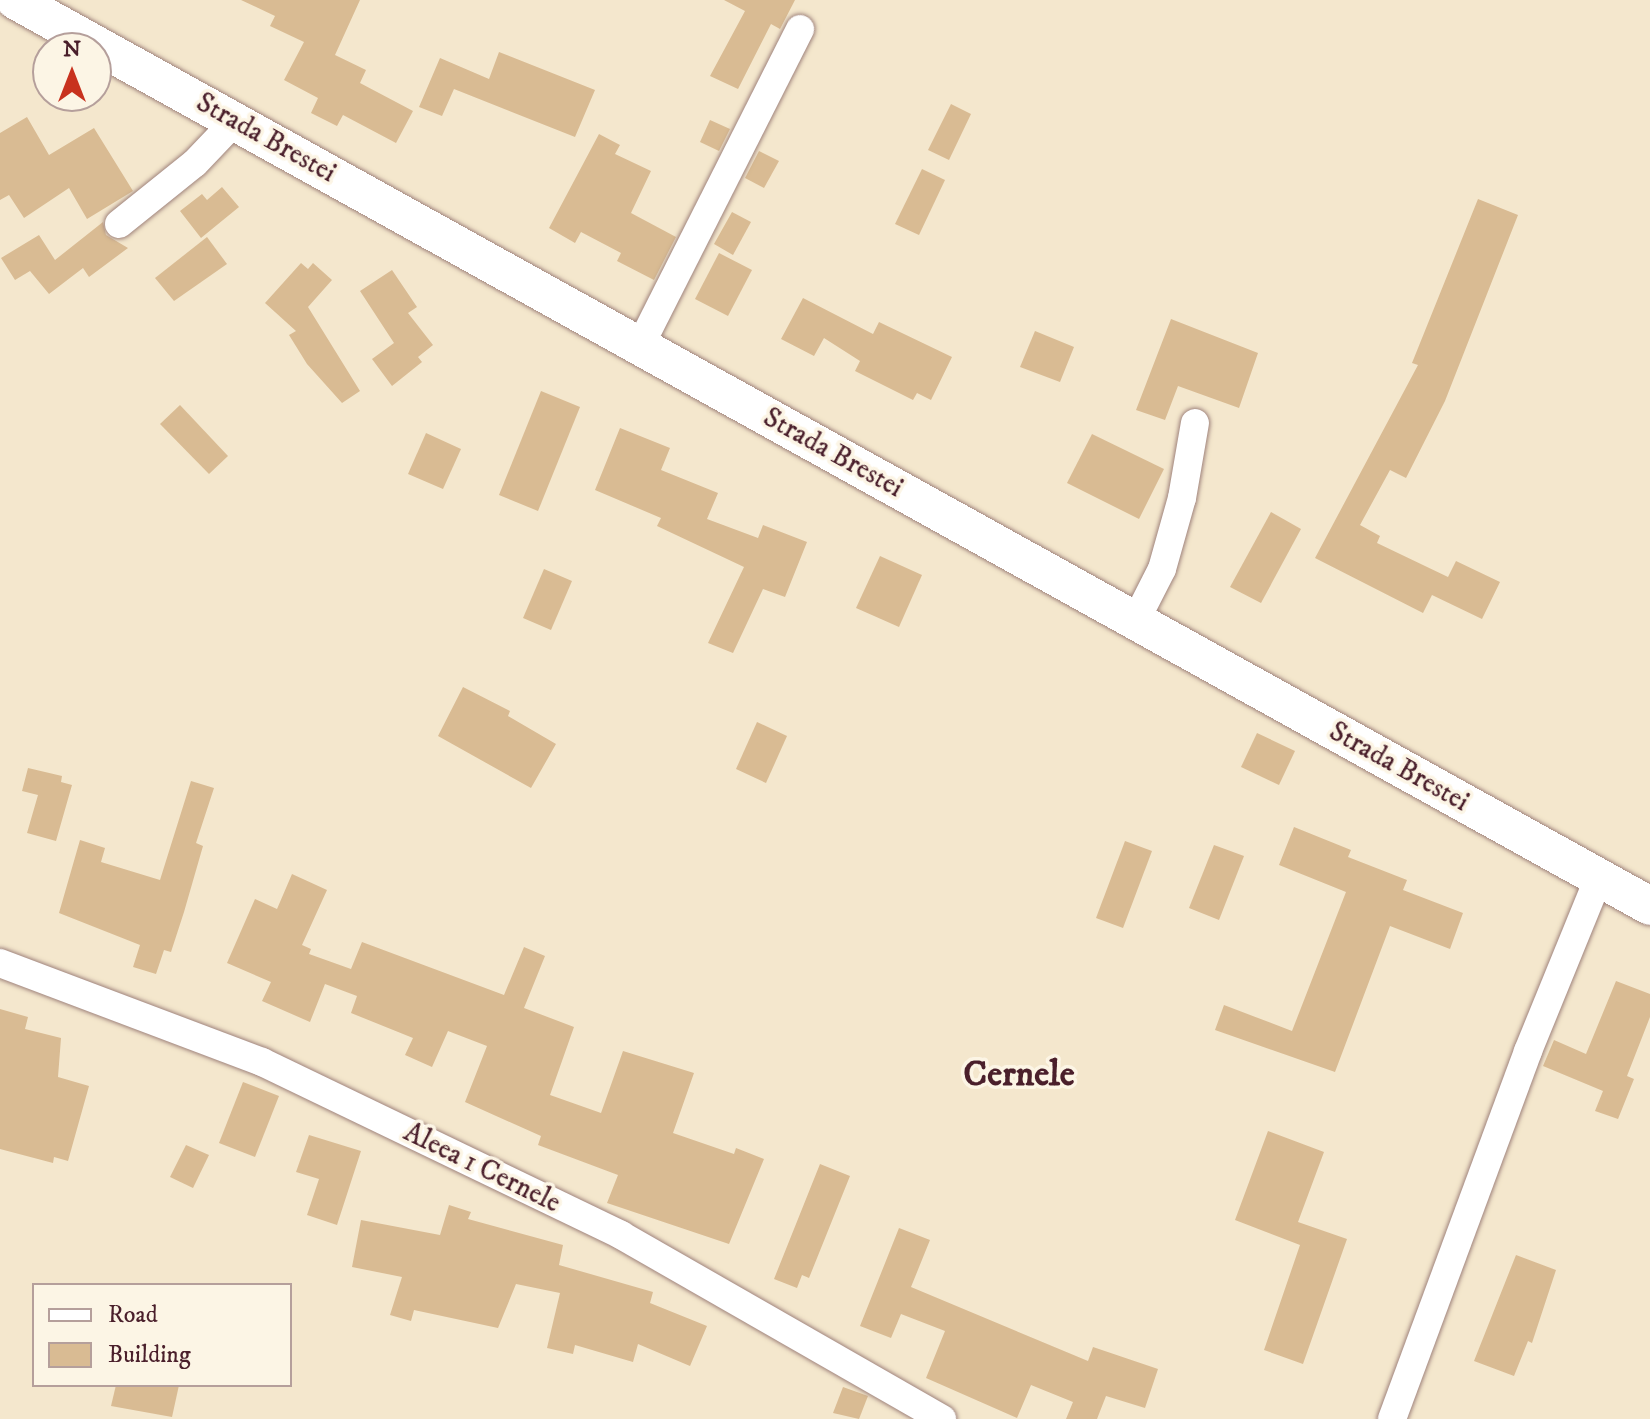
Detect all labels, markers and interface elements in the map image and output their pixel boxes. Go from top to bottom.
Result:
north arrow [32,32,112,112]
text: N [63,36,81,63]
street label: Strada Brestei [190,86,342,190]
street label: Strada Brestei [757,401,909,505]
street label: Strada Brestei [1323,715,1475,819]
district label: Cernele [963,1053,1075,1097]
street label: Aleea 1 Cernele [398,1116,566,1220]
legend [32,1283,292,1387]
text: Road [108,1300,158,1330]
text: Building [108,1340,191,1370]

